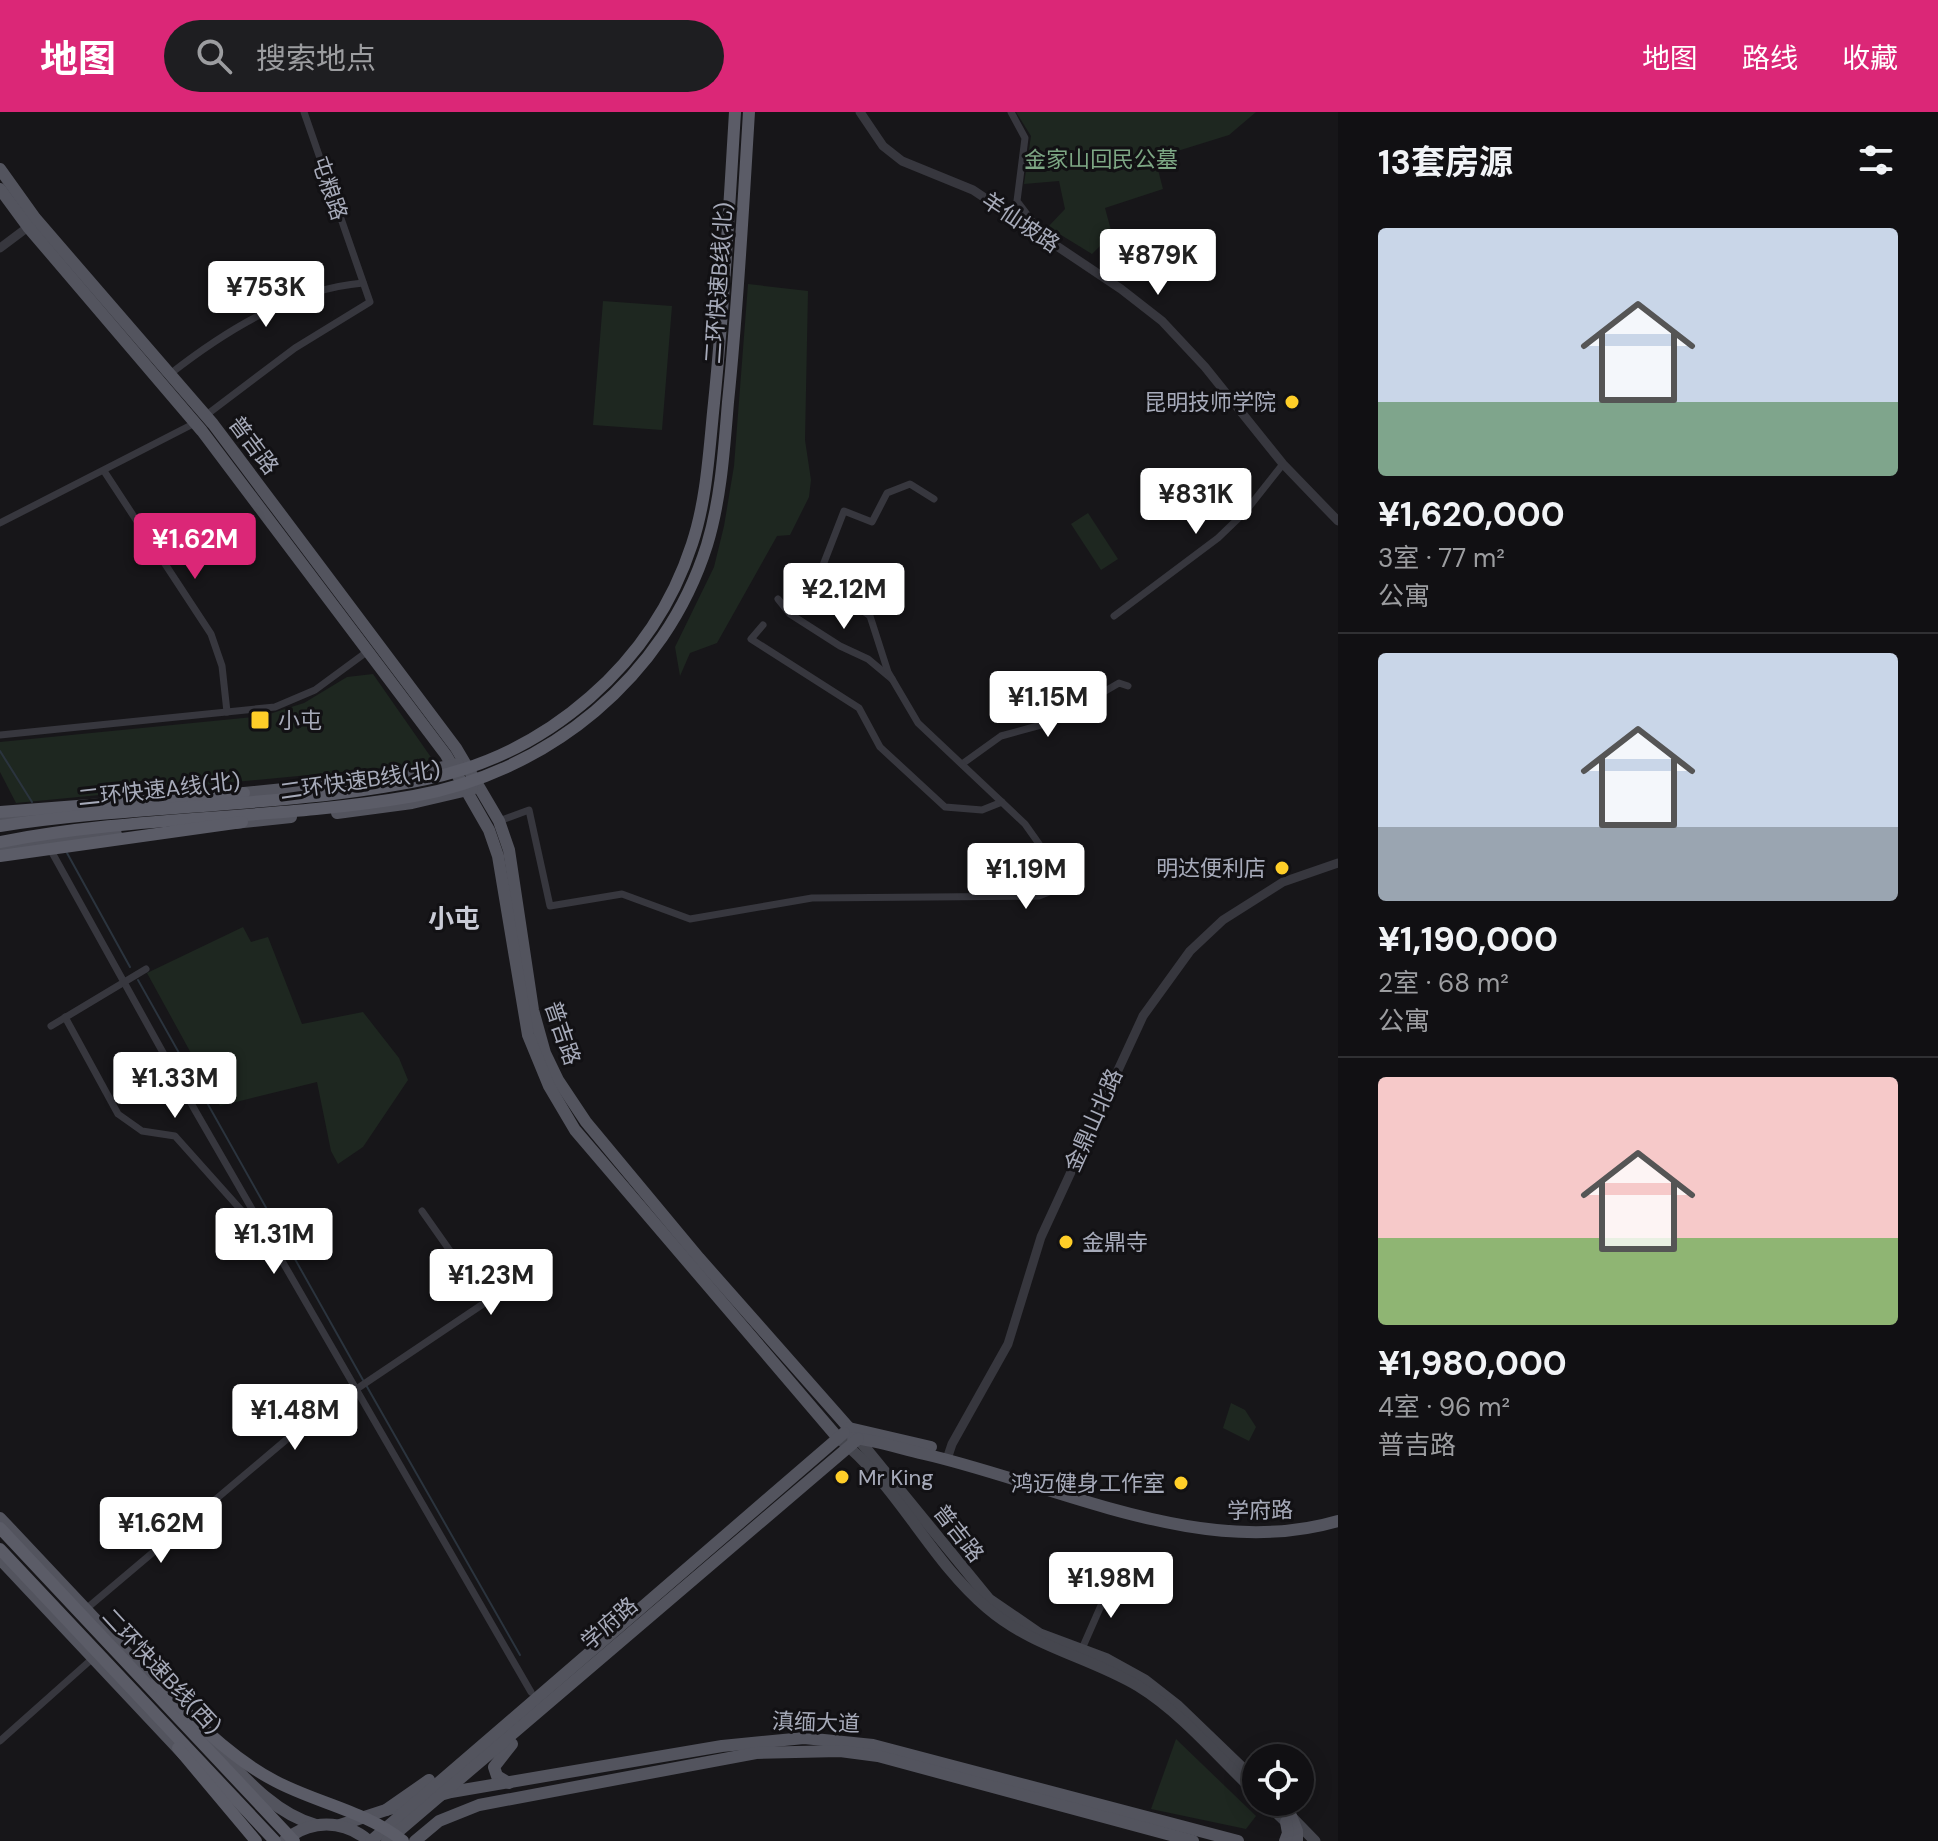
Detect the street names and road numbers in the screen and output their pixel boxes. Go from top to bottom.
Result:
street label: 屯粮路 [305,152,354,224]
street label: 羊仙坡路 [976,186,1065,259]
street label: 二环快速B线(北) [698,201,739,365]
street label: 普吉路 [222,410,285,480]
street label: 二环快速B线(北) [278,755,442,806]
street label: 二环快速A线(北) [76,767,242,812]
street label: 普吉路 [538,997,587,1069]
street label: 金鼎山北路 [1058,1064,1129,1176]
street label: 学府路 [1227,1495,1293,1526]
street label: 普吉路 [927,1498,990,1568]
street label: 学府路 [575,1591,644,1656]
street label: 二环快速B线(西) [96,1602,227,1740]
street label: 滇缅大道 [771,1706,860,1739]

